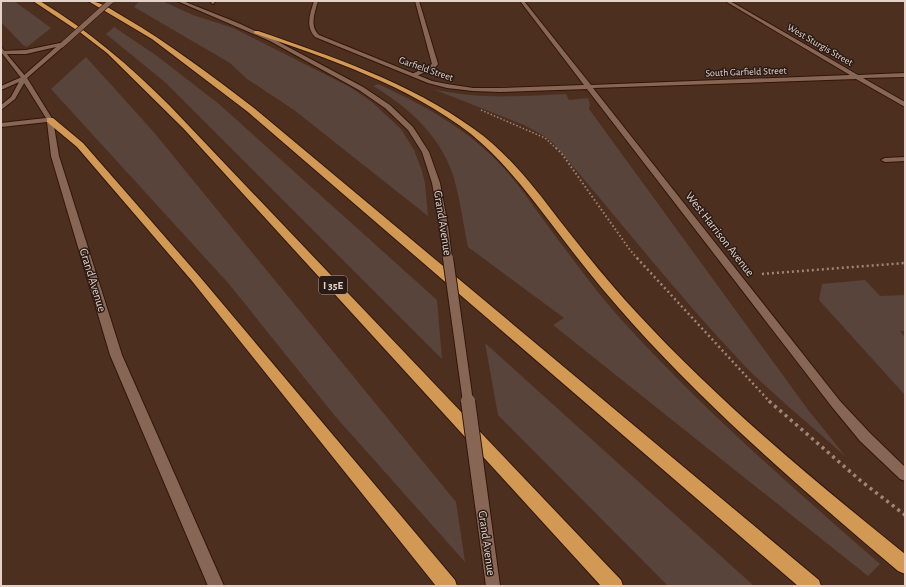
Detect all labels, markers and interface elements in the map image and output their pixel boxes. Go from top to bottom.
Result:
street label: West Sturgis Street [785,22,855,68]
street label: Garfield Street [398,55,455,83]
street label: South Garfield Street [705,66,788,78]
street label: Grand Avenue [432,190,454,256]
street label: West Harrison Avenue [683,190,757,278]
street label: Grand Avenue [78,247,108,313]
road number: I 35E [319,276,347,294]
street label: Grand Avenue [476,510,498,576]

